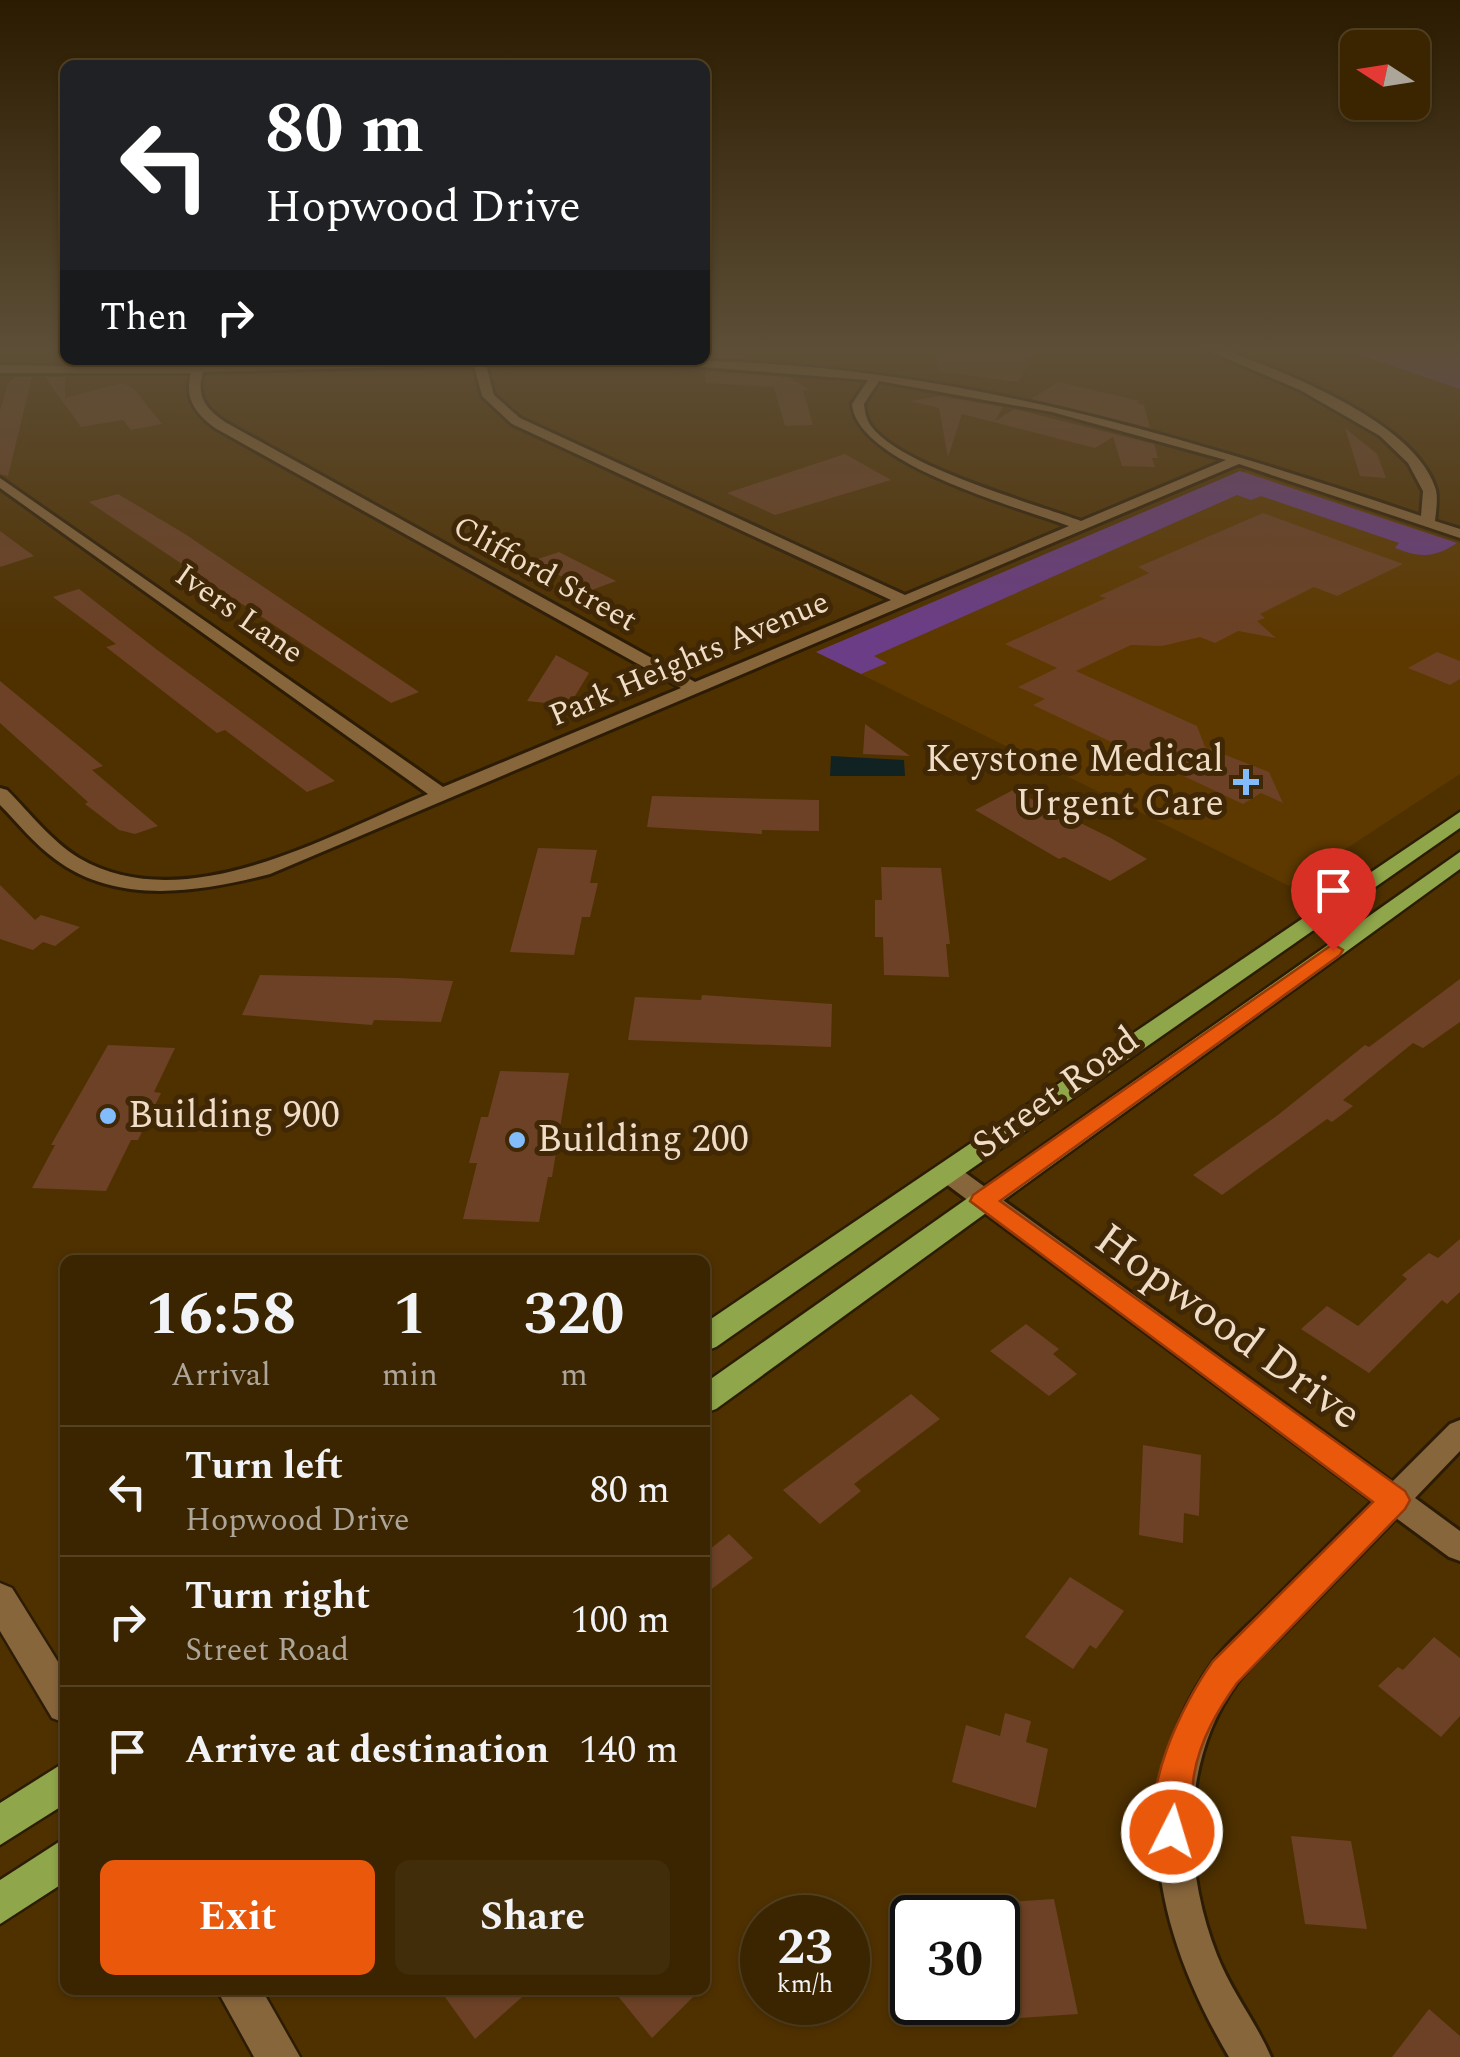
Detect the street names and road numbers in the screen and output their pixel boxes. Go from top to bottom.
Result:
street label: Clifford Street [444,503,646,645]
street label: Ivers Lane [164,552,314,676]
street label: Park Heights Avenue [541,578,837,740]
street label: Street Road [960,1012,1152,1174]
street label: Hopwood Drive [1080,1206,1376,1448]

